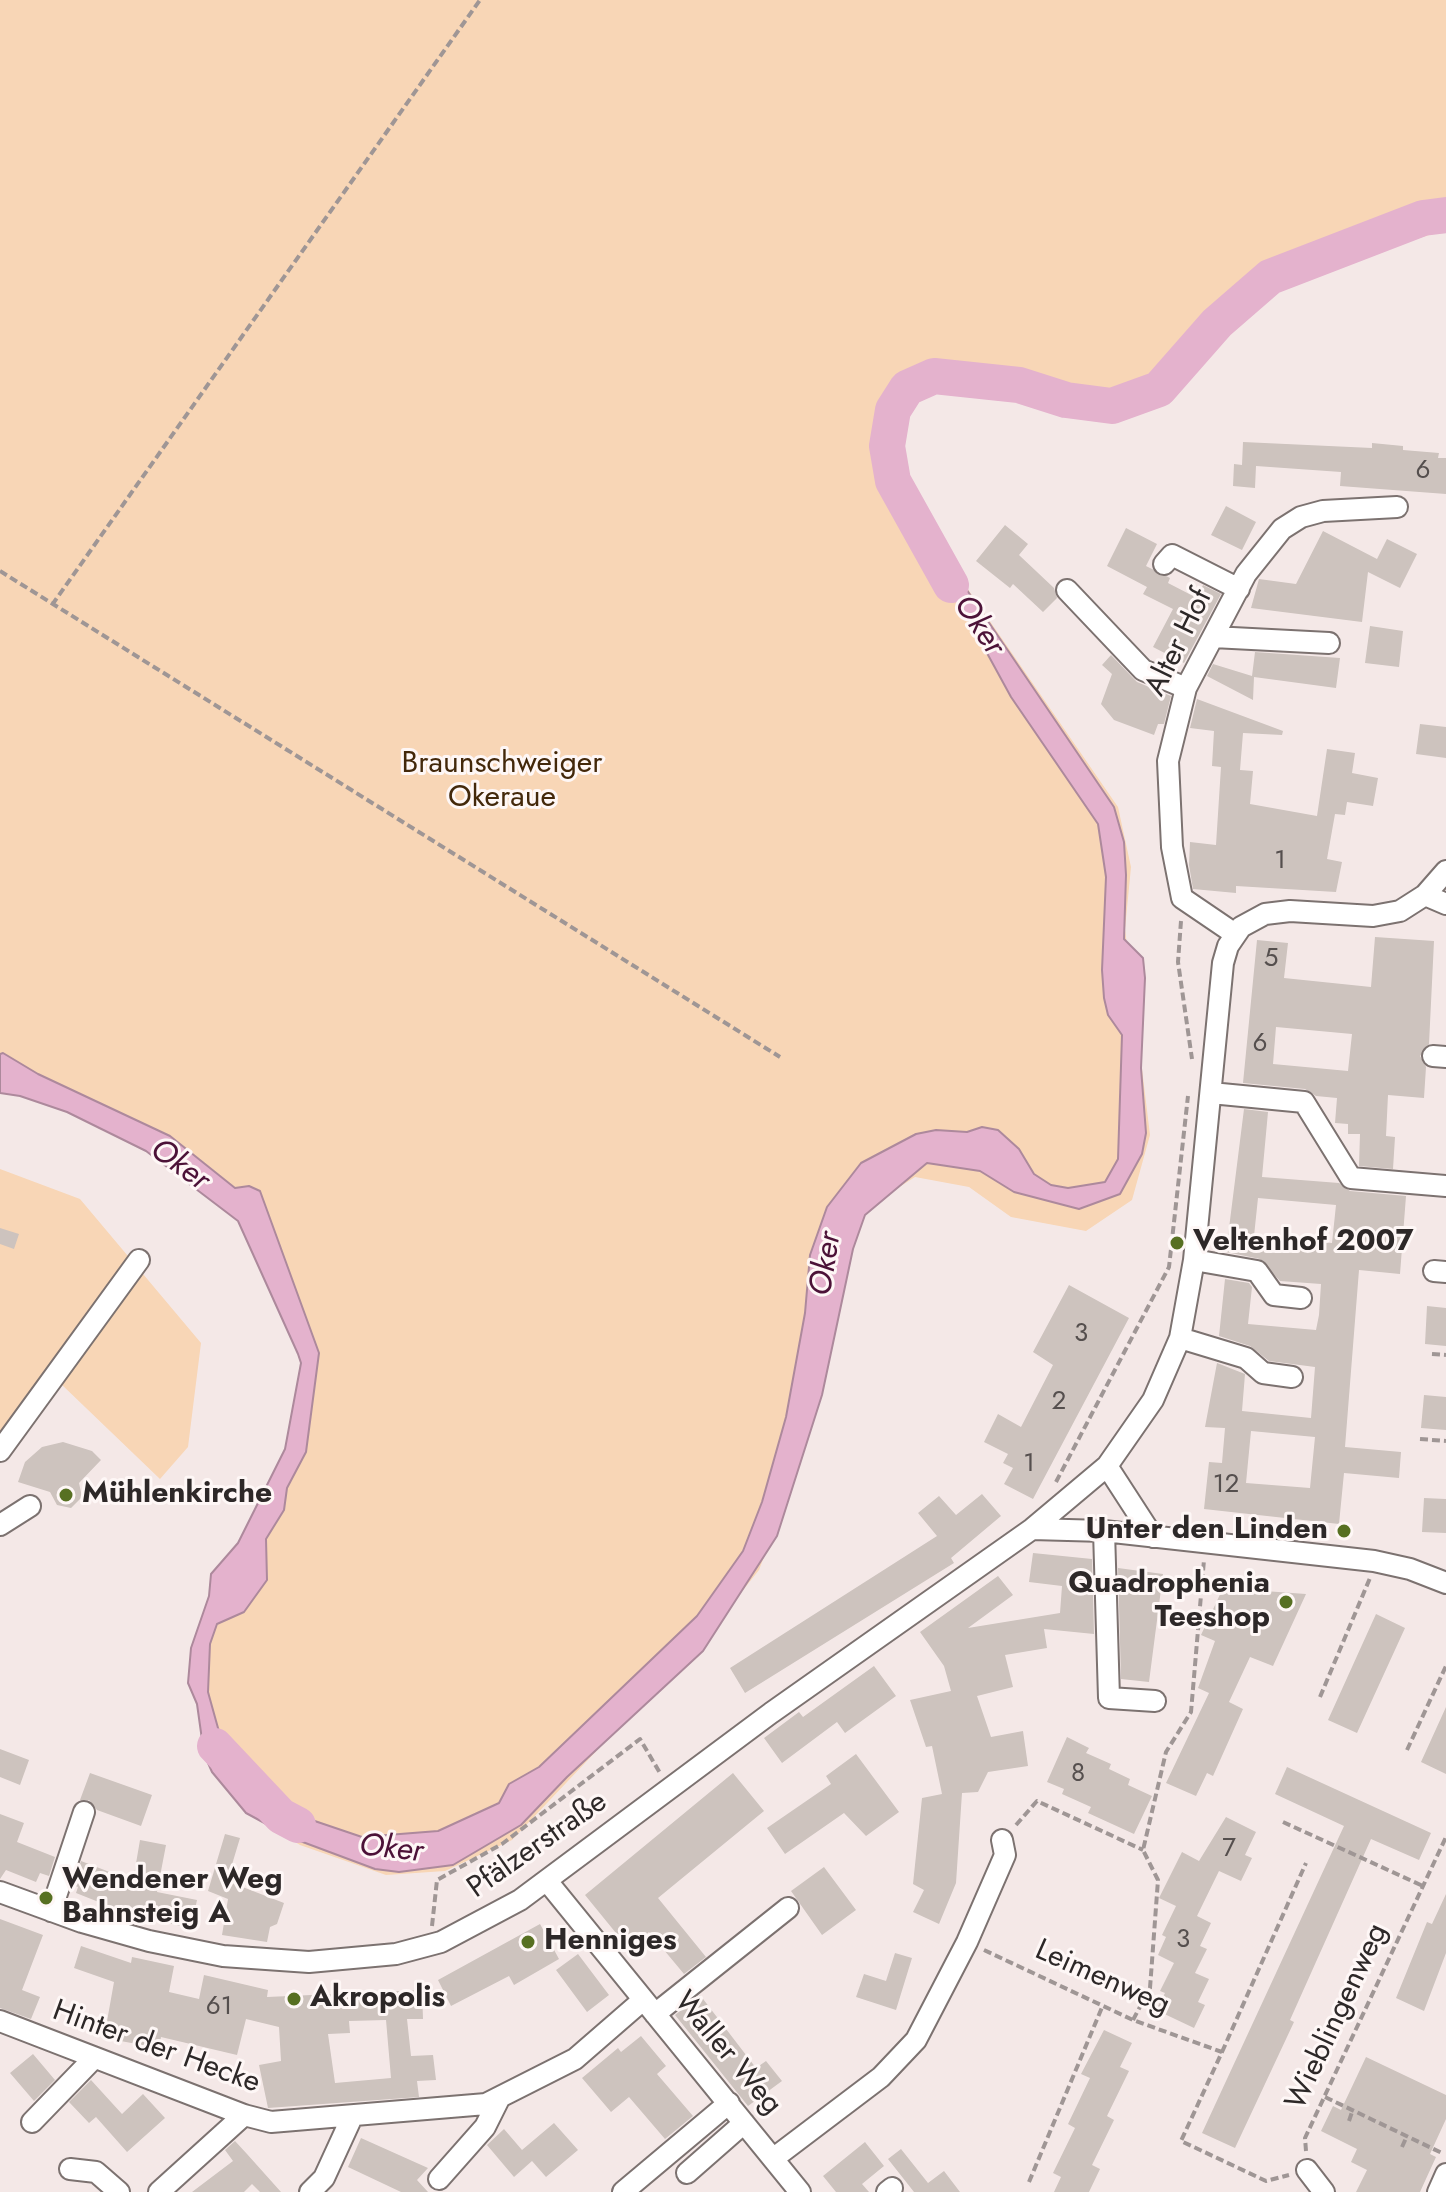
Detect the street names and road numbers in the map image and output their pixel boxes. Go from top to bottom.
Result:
street label: Alter Hof [1139,583,1221,703]
street label: Pfälzerstraße [461,1785,615,1907]
street label: Wieblingenweg [1279,1918,1397,2116]
street label: Leimenweg [1029,1933,1175,2025]
street label: Waller Weg [665,1985,789,2123]
street label: Hinter der Hecke [47,1994,265,2102]

